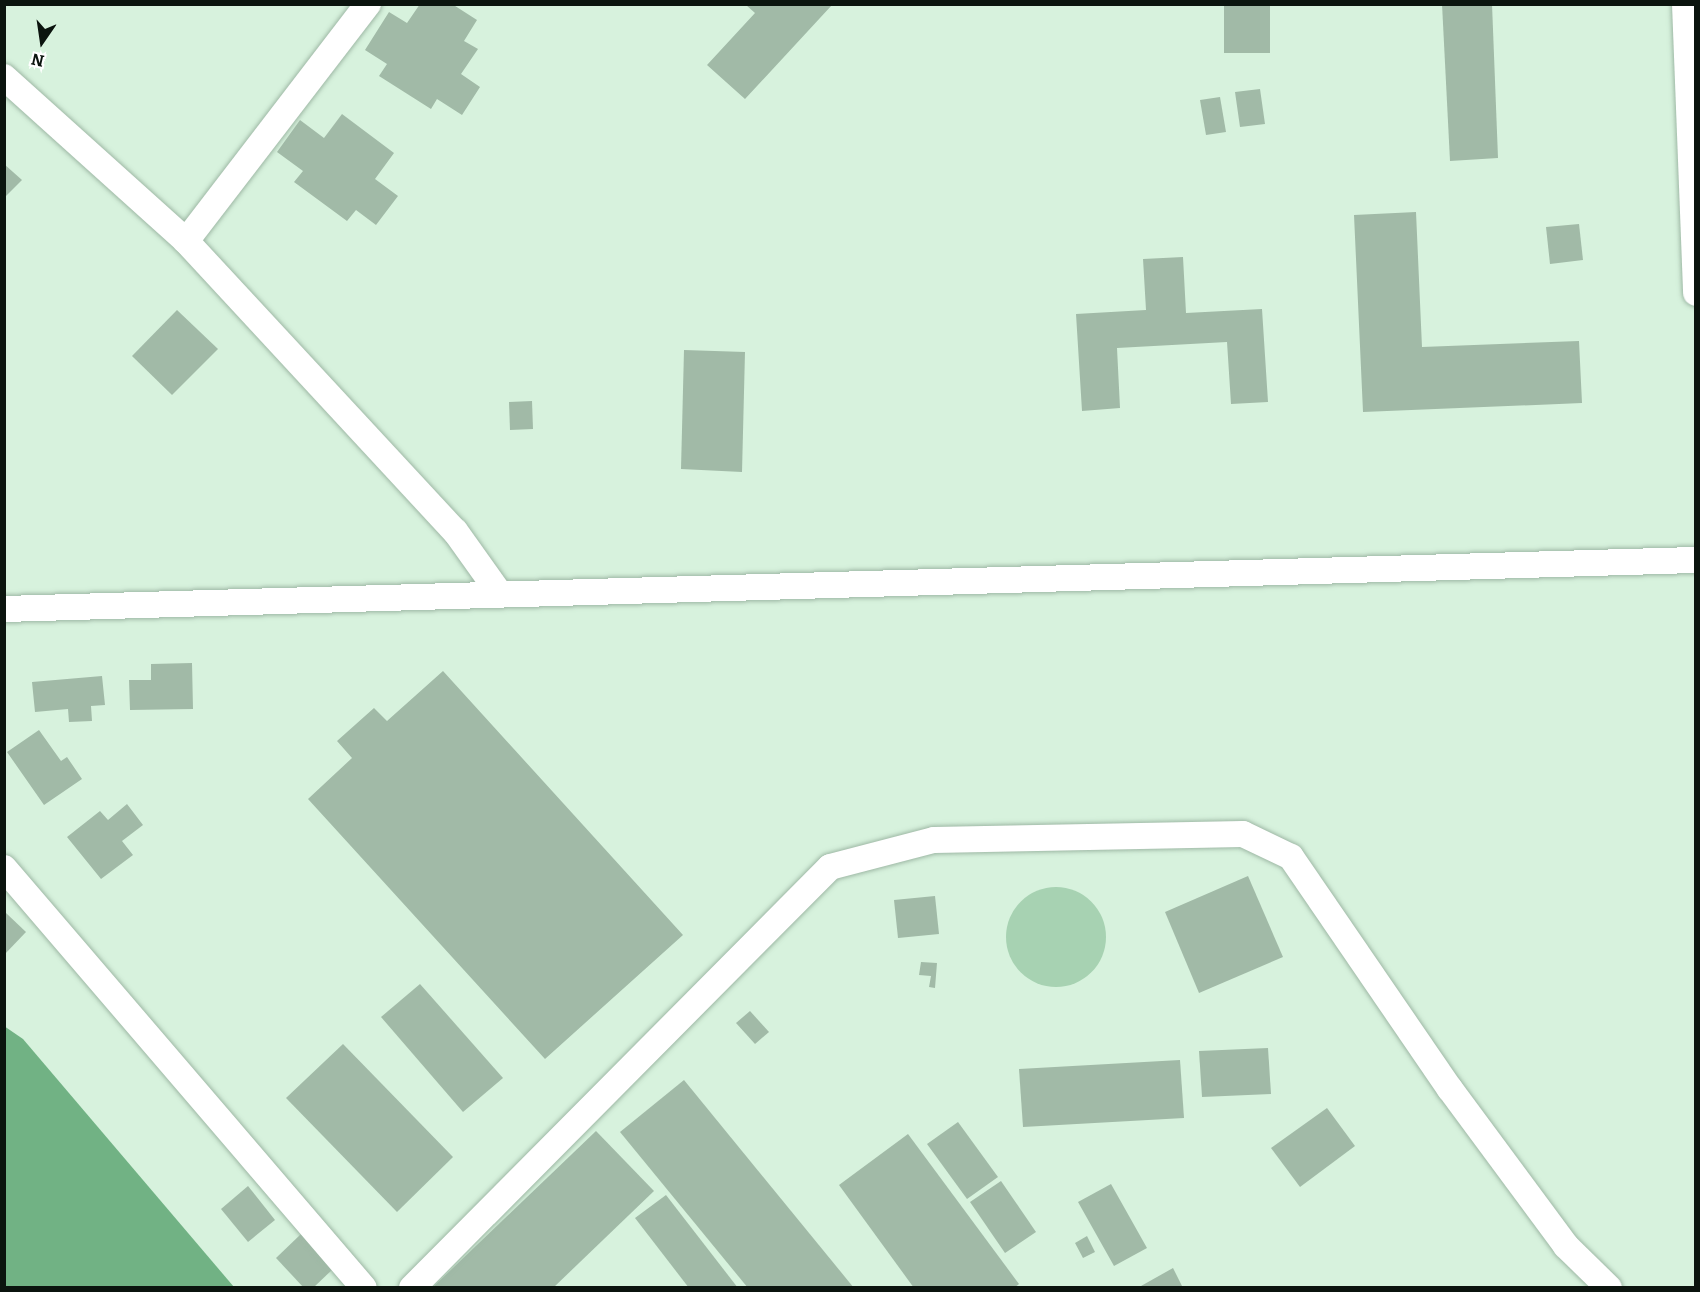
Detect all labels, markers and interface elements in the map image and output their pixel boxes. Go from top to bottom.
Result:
north arrow [12,12,72,72]
text: N [30,49,46,71]

